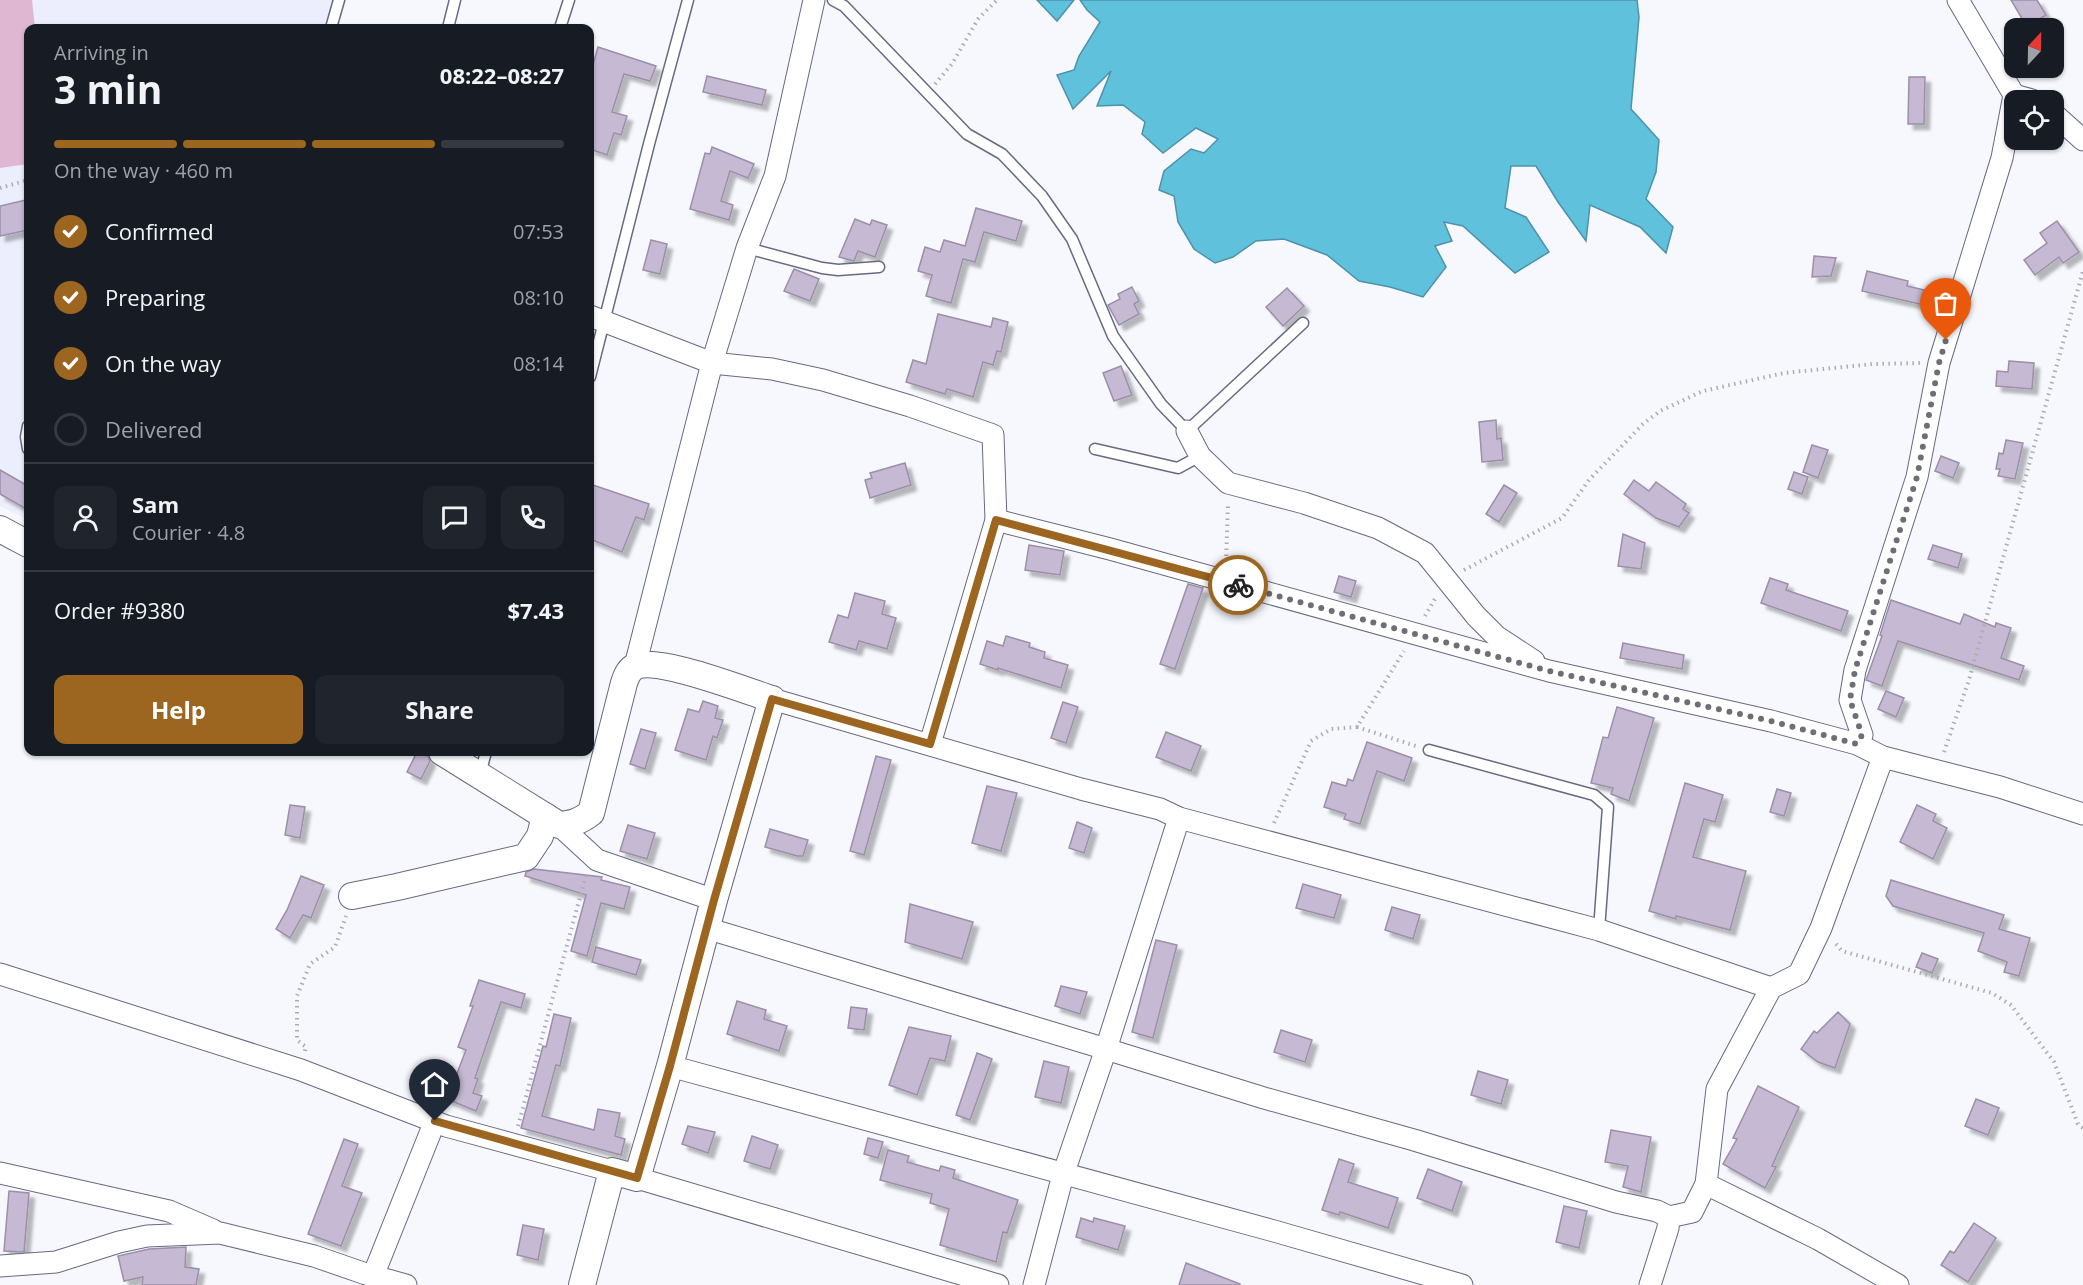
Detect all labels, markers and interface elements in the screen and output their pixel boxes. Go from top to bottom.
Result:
north arrow [2004,18,2064,78]
map controls [2004,18,2064,150]
text: Arriving in [54,39,149,66]
text: 08:22–08:27 [440,60,564,90]
text: 3 min [54,62,162,115]
button: locate [2004,90,2064,150]
text: On the way · 460 m [54,157,233,184]
icon: check [54,215,87,248]
text: Confirmed [105,216,214,246]
text: 07:53 [513,218,564,245]
pin [1920,278,1971,340]
icon: check [54,281,87,314]
text: Preparing [105,282,205,312]
text: 08:10 [513,284,564,311]
icon: bag [1929,287,1962,320]
icon: check [54,347,87,380]
text: On the way [105,348,221,378]
text: 08:14 [513,350,564,377]
text: Delivered [105,414,203,444]
button: person [54,486,117,549]
button: chat [423,486,486,549]
button: phone [501,486,564,549]
text: Sam [132,489,179,519]
text: Courier · 4.8 [132,519,245,546]
courier [1208,555,1268,615]
icon: bike [1222,569,1255,602]
text: Order #9380 [54,595,185,625]
text: $7.43 [507,595,564,625]
button: Help [54,675,303,744]
button: Share [315,675,564,744]
pin [409,1059,460,1121]
icon: home [418,1068,451,1101]

